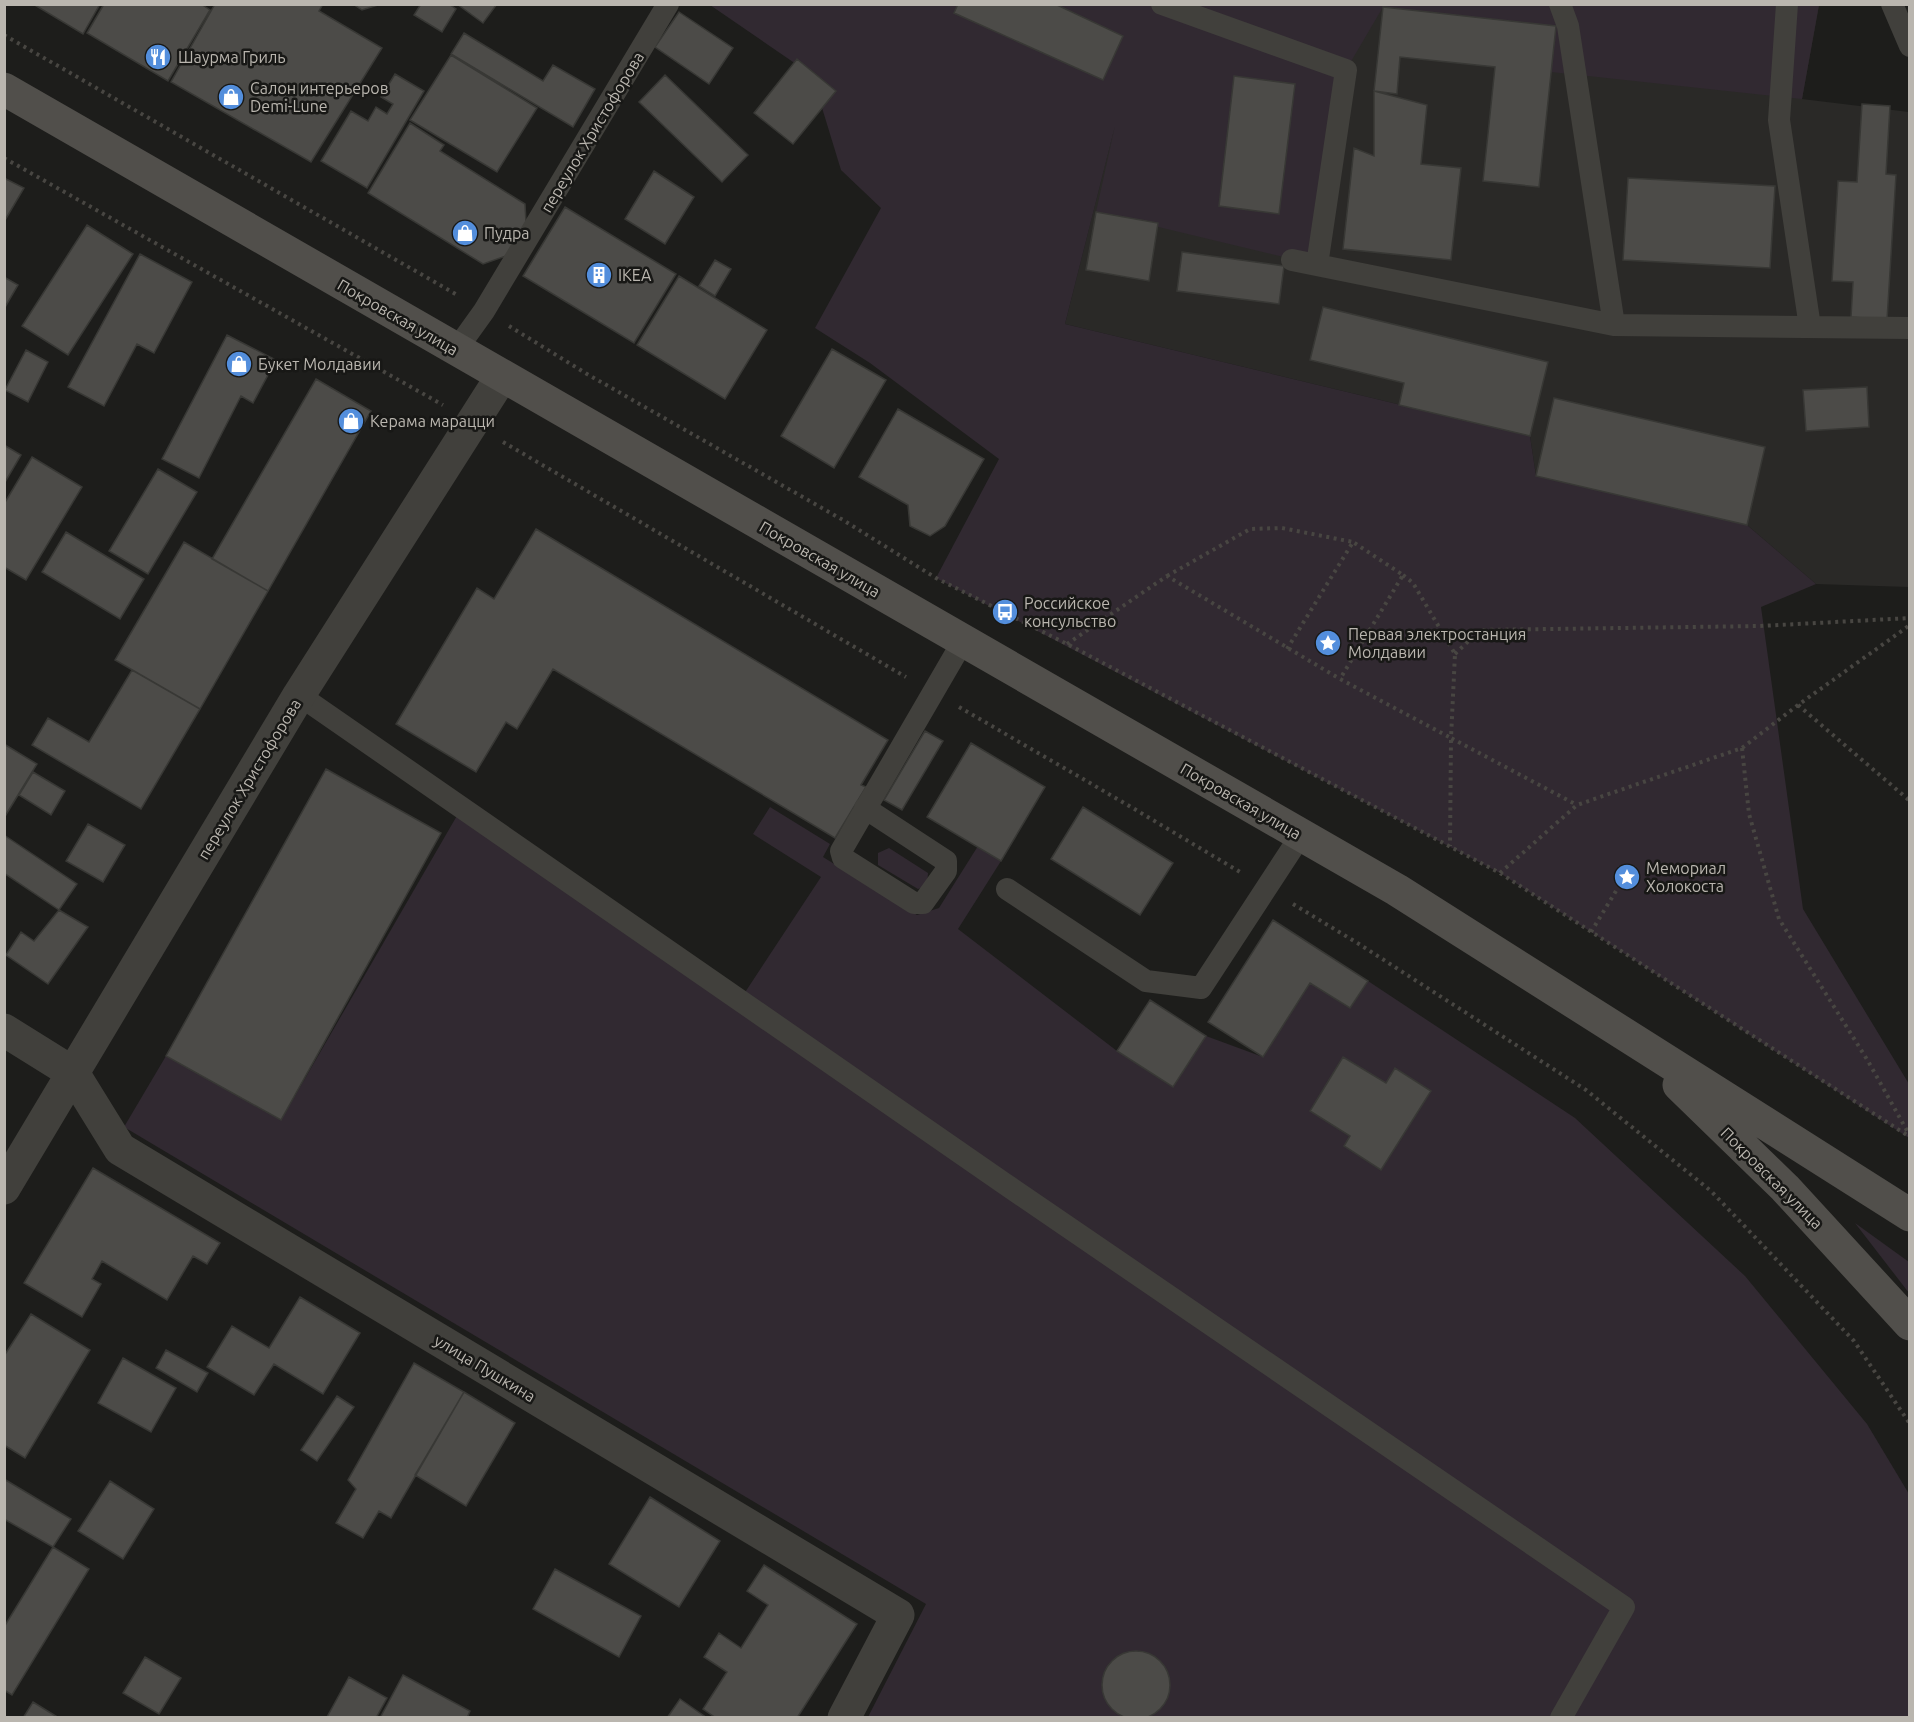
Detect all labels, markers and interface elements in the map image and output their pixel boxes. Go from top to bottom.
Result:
restaurant icon: Шаурма Гриль [143,42,173,72]
place label: Шаурма Гриль [178,48,286,66]
street label: переулок Христофорова [537,48,647,216]
place label: Салон интерьеров Demi-Lune [250,79,389,115]
shop icon: Салон интерьеров Demi-Lune [216,82,246,112]
shop icon: Пудра [450,218,480,248]
place label: Пудра [484,224,529,242]
building icon: IKEA [584,260,614,290]
place label: IKEA [618,266,652,284]
street label: Покровская улица [335,275,461,359]
shop icon: Букет Молдавии [224,349,254,379]
place label: Букет Молдавии [258,355,381,373]
shop icon: Керама марацци [336,406,366,436]
place label: Керама марацци [370,412,495,430]
street label: Покровская улица [757,517,883,601]
place label: Российское консульство [1024,594,1116,630]
bus stop icon: Российское консульство [990,597,1020,627]
place label: Первая электростанция Молдавии [1348,625,1526,661]
place icon: Первая электростанция Молдавии [1313,628,1343,658]
street label: переулок Христофорова [194,695,304,863]
street label: Покровская улица [1178,759,1304,843]
place label: Мемориал Холокоста [1646,859,1726,895]
place icon: Мемориал Холокоста [1612,862,1642,892]
street label: Покровская улица [1717,1123,1827,1233]
street label: улица Пушкина [431,1331,539,1405]

